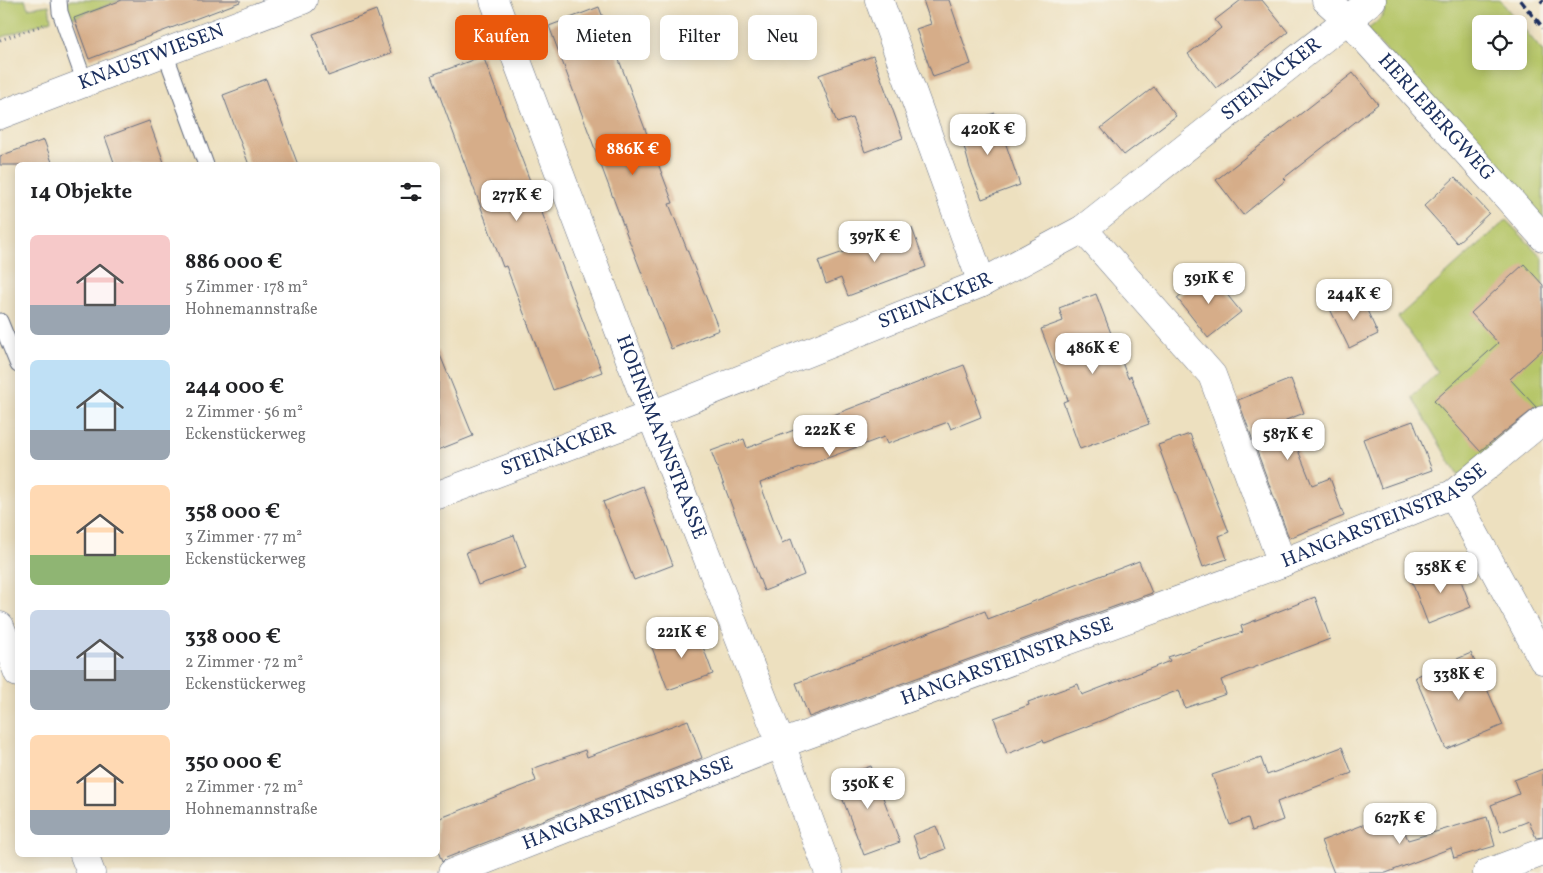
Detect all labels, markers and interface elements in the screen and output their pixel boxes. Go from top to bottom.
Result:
chip: Kaufen [455,15,548,60]
chip: Mieten [558,15,650,60]
chip: Filter [660,15,738,60]
chip: Neu [748,15,817,60]
map controls [1472,15,1527,70]
button: locate [1472,15,1527,70]
street label: KNAUSTWIESEN [75,17,228,98]
street label: STEINÄCKER [1215,31,1328,128]
street label: HERLEBERGWEG [1371,48,1501,188]
pin: 420K € [947,114,1029,156]
text: 420K € [961,119,1015,141]
pin: 886K € [592,134,674,176]
text: 886K € [607,139,659,161]
text: 14 Objekte [30,178,132,207]
icon: filters [397,178,425,206]
pin: 277K € [476,180,558,222]
text: 277K € [492,185,542,207]
pin: 397K € [834,220,916,263]
text: 397K € [850,226,900,248]
text: 886 000 € [185,248,283,277]
icon: home [70,255,130,315]
pin: 391K € [1168,262,1250,305]
street label: STEINÄCKER [874,265,998,337]
text: 391K € [1184,268,1234,290]
text: 5 Zimmer · 178 m² [185,277,308,299]
pin: 244K € [1313,278,1395,321]
text: 244K € [1327,284,1381,306]
text: Hohnemannstraße [185,299,318,321]
street label: HOHNEMANNSTRASSE [608,331,713,544]
pin: 486K € [1052,332,1134,375]
text: 486K € [1066,338,1120,360]
text: 244 000 € [185,373,284,402]
icon: home [70,380,130,440]
text: 2 Zimmer · 56 m² [185,402,303,424]
pin: 222K € [789,414,871,457]
street label: STEINÄCKER [497,415,621,484]
pin: 587K € [1247,418,1329,461]
text: 222K € [804,420,856,442]
text: Eckenstückerweg [185,424,306,446]
text: 587K € [1263,424,1313,446]
street label: HANGARSTEINSTRASSE [1277,457,1493,576]
text: 358 000 € [185,498,280,527]
icon: home [70,505,130,565]
text: 3 Zimmer · 77 m² [185,527,302,549]
text: Eckenstückerweg [185,549,306,571]
pin: 358K € [1400,552,1482,594]
text: 358K € [1415,557,1467,579]
street label: HANGARSTEINSTRASSE [897,611,1118,714]
pin: 221K € [641,616,723,659]
text: 221K € [657,622,707,644]
text: 338 000 € [185,623,281,652]
icon: home [70,630,130,690]
text: 2 Zimmer · 72 m² [185,652,303,674]
pin: 338K € [1418,658,1500,701]
text: 338K € [1433,664,1485,686]
text: Eckenstückerweg [185,674,306,696]
text: 350 000 € [185,748,282,777]
street label: HANGARSTEINSTRASSE [518,750,738,858]
icon: home [70,755,130,815]
pin: 350K € [827,768,909,810]
text: 350K € [842,773,894,795]
text: 2 Zimmer · 72 m² [185,777,303,799]
text: Hohnemannstraße [185,799,318,821]
pin: 627K € [1359,802,1441,845]
text: 627K € [1374,808,1426,830]

